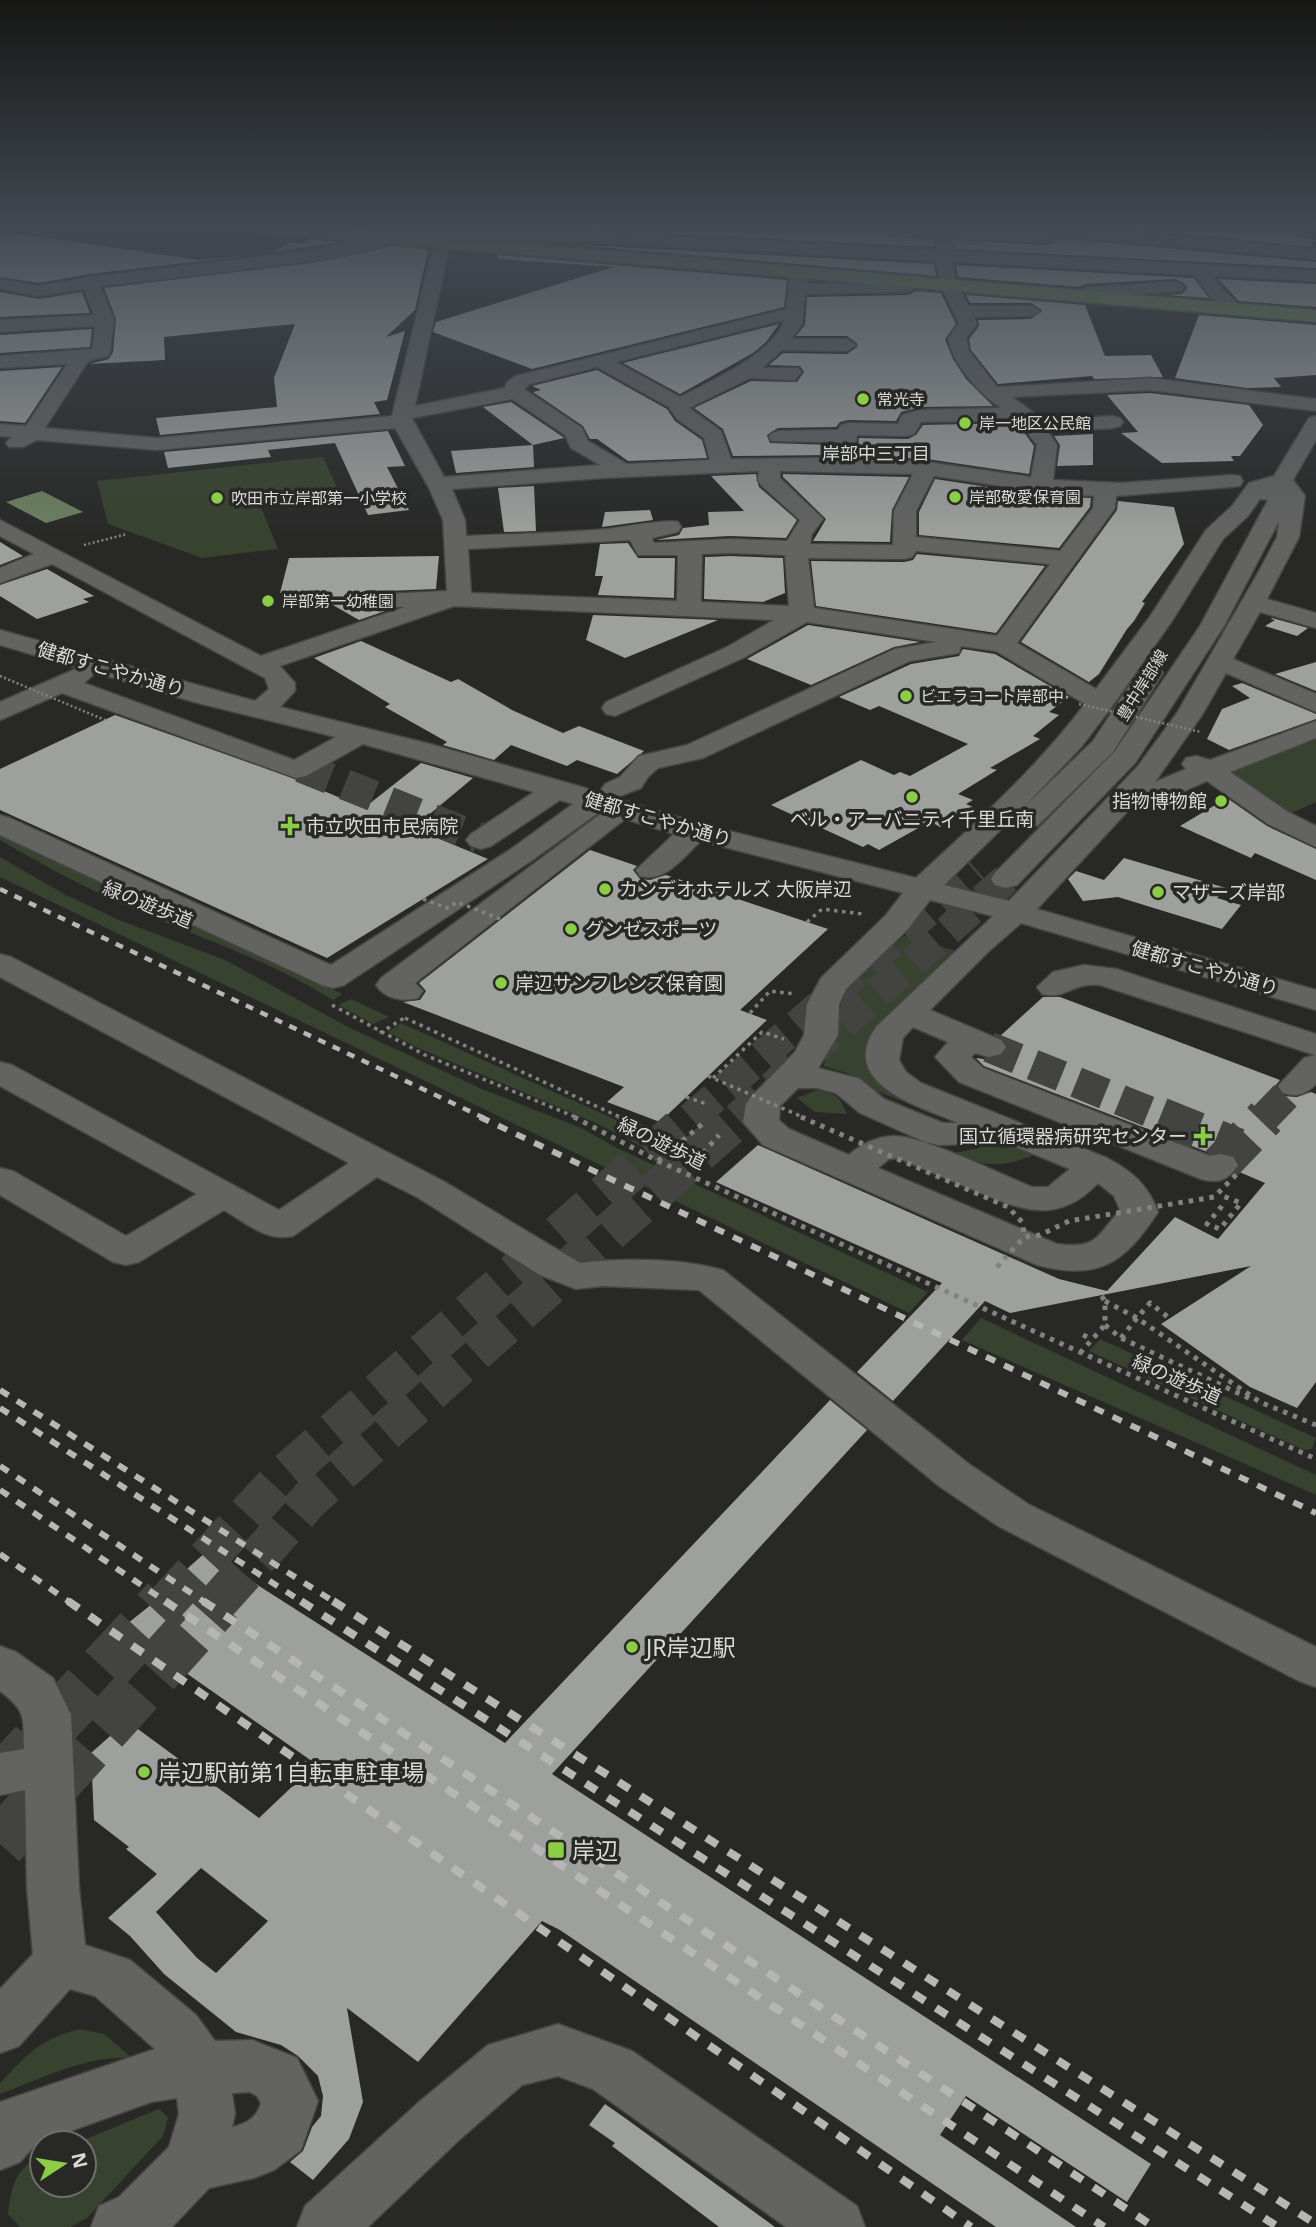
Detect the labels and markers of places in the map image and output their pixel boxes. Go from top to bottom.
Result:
place label: 常光寺 [877,388,925,410]
marker: 常光寺 [855,391,871,407]
place label: 岸一地区公民館 [979,412,1091,434]
marker: 岸一地区公民館 [957,415,973,431]
place label: 岸部敬愛保育園 [969,486,1081,508]
place label: 吹田市立岸部第一小学校 [231,487,407,509]
marker: 岸部敬愛保育園 [947,489,963,505]
marker: 吹田市立岸部第一小学校 [209,490,225,506]
place label: 岸部第一幼稚園 [282,590,394,612]
marker: 岸部第一幼稚園 [260,593,276,609]
place label: ビエラコート岸部中 [920,685,1064,707]
marker: ビエラコート岸部中 [898,688,914,704]
place label: 指物博物館 [1112,788,1207,814]
marker: ベル・アーバニティ千里丘南 [904,789,920,805]
marker: 指物博物館 [1213,793,1229,809]
place label: ベル・アーバニティ千里丘南 [790,806,1034,832]
place label: 市立吹田市民病院 [306,813,458,839]
marker: 市立吹田市民病院 [280,816,300,836]
place label: カンデオホテルズ 大阪岸辺 [619,876,852,902]
place label: マザーズ岸部 [1172,879,1285,905]
marker: カンデオホテルズ 大阪岸辺 [597,881,613,897]
marker: マザーズ岸部 [1150,884,1166,900]
place label: グンゼスポーツ [585,916,718,942]
marker: グンゼスポーツ [563,921,579,937]
place label: 岸辺サンフレンズ保育園 [515,970,723,996]
marker: 岸辺サンフレンズ保育園 [493,975,509,991]
place label: 国立循環器病研究センター [959,1123,1187,1149]
marker: 国立循環器病研究センター [1193,1126,1213,1146]
place label: JR岸辺駅 [644,1631,736,1663]
marker: JR岸辺駅 [624,1639,640,1655]
place label: 岸辺駅前第1自転車駐車場 [158,1756,424,1788]
marker: 岸辺駅前第1自転車駐車場 [136,1764,152,1780]
place label: 岸辺 [572,1834,618,1866]
marker: 岸辺 [546,1840,566,1860]

